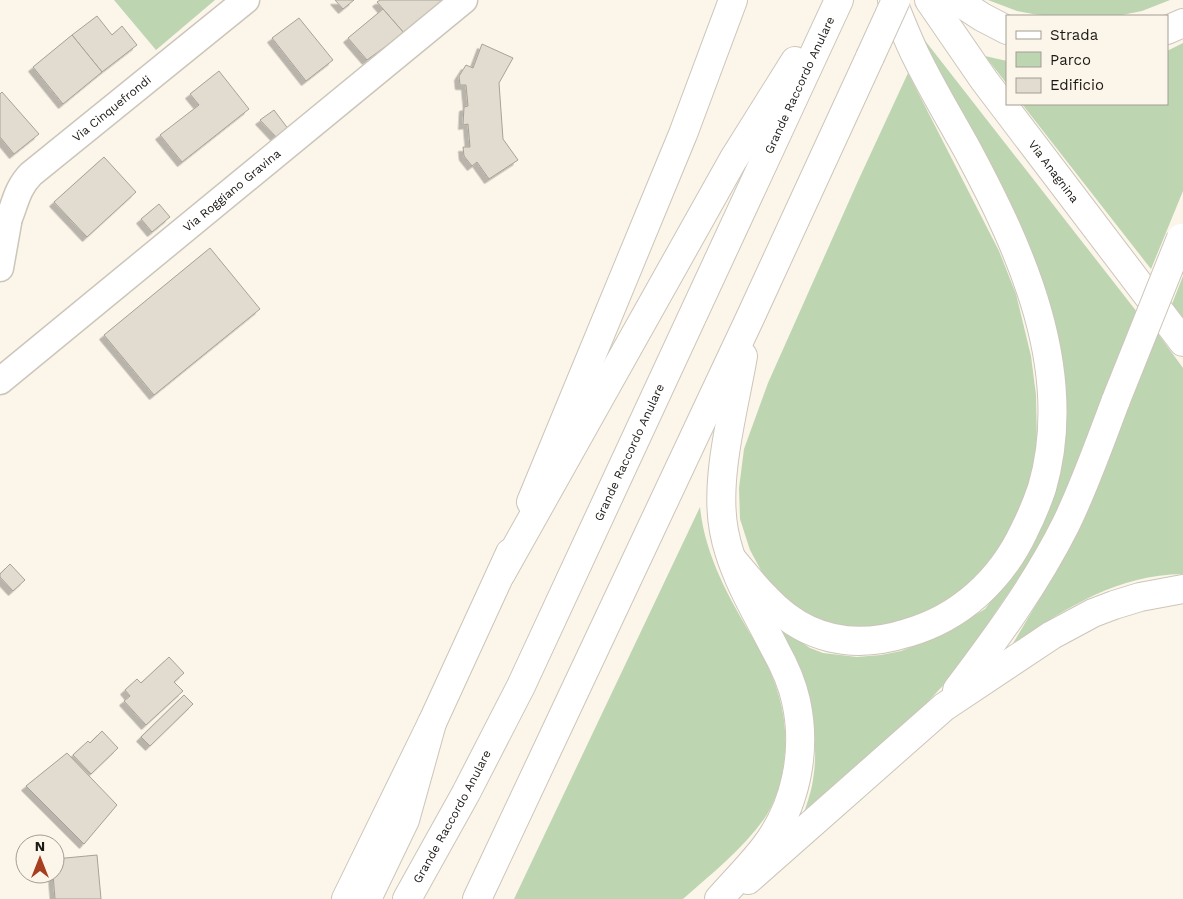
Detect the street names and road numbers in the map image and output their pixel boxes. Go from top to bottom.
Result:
street label: Grande Raccordo Anulare [762,14,837,156]
street label: Via Cinquefrondi [70,73,154,145]
street label: Via Anagnina [1025,138,1082,206]
street label: Via Roggiano Gravina [180,146,284,235]
street label: Grande Raccordo Anulare [591,382,667,523]
street label: Grande Raccordo Anulare [410,747,494,886]

